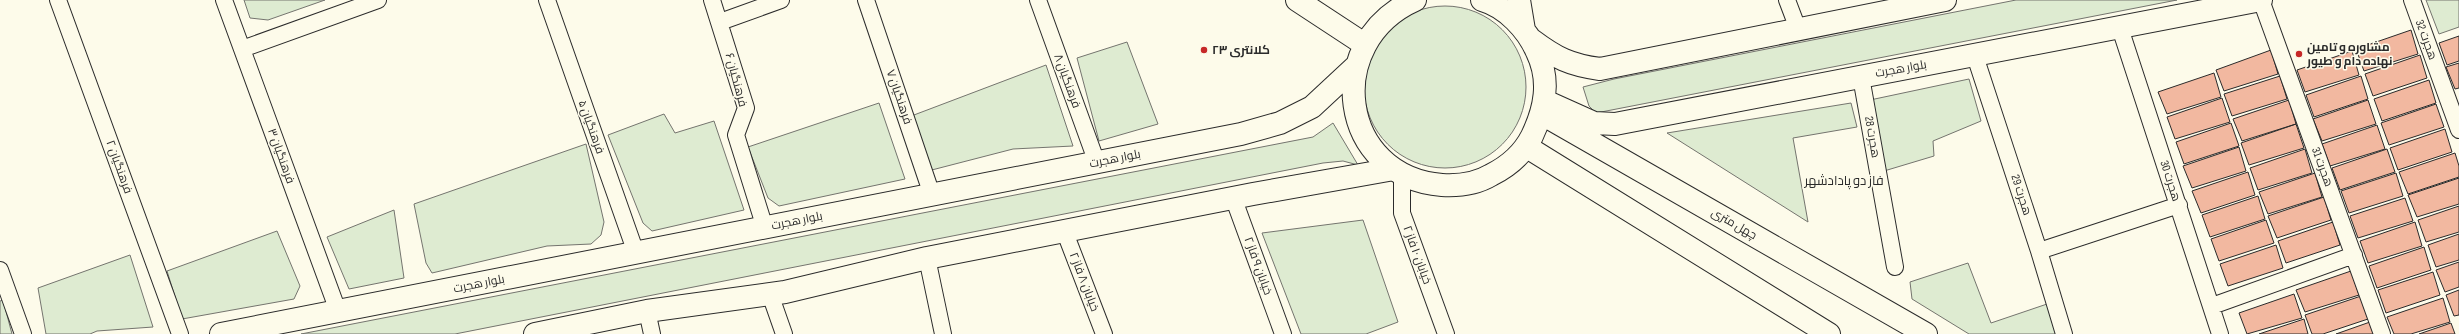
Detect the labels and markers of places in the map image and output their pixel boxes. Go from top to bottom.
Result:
place label: مشاوره و تامین نهاده دام و طیور [2306,40,2393,69]
place label: کلانتری ۲۳ [1212,43,1270,58]
marker: کلانتری ۲۳ [1199,45,1209,55]
marker: مشاوره و تامین نهاده دام و طیور [2294,49,2304,59]

